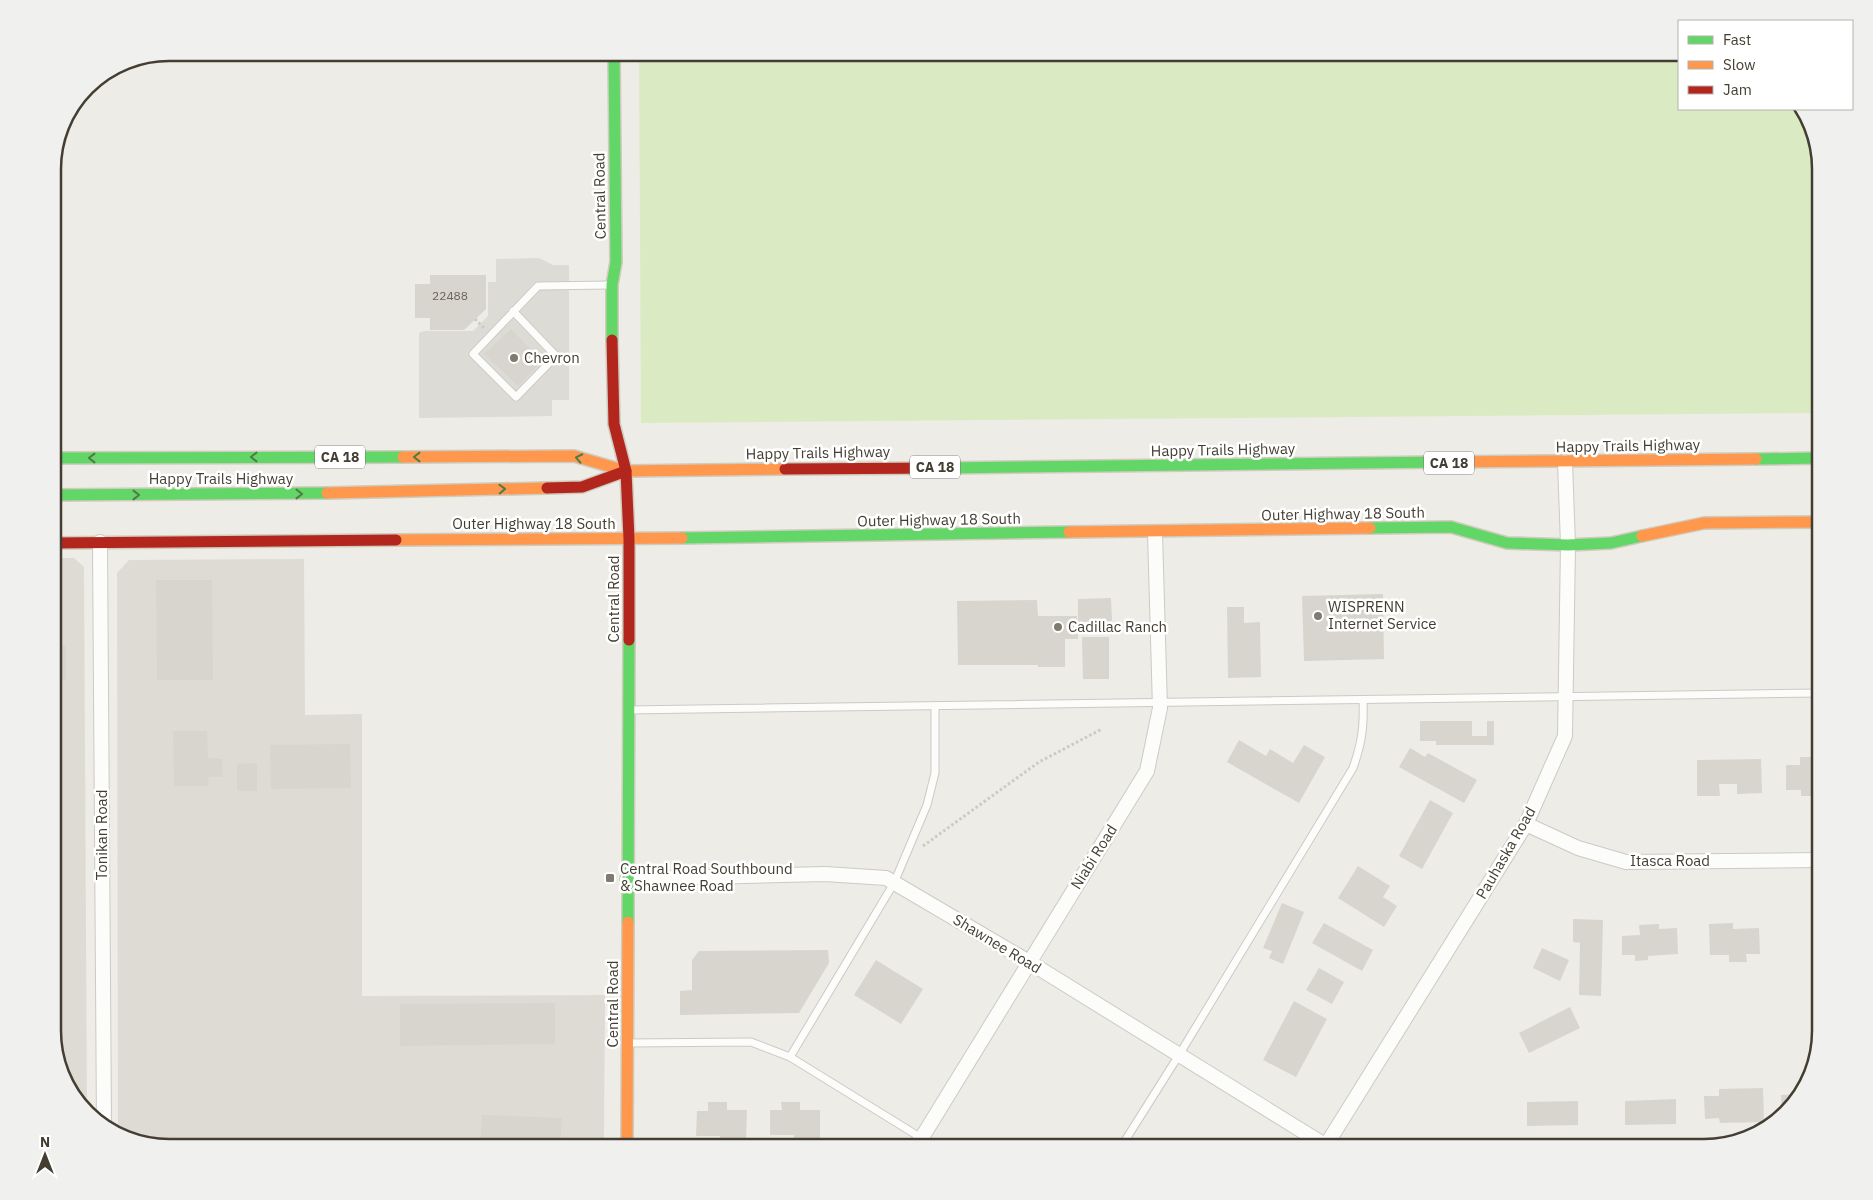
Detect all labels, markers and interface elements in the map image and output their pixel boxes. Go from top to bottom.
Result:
legend [1678,20,1853,110]
text: Fast [1723,30,1751,49]
text: Slow [1723,55,1756,74]
text: Jam [1723,80,1752,99]
street label: Central Road [589,152,610,240]
house number: 22488 [432,288,468,303]
place label: Chevron [524,348,580,367]
marker: Chevron [508,352,520,364]
street label: Happy Trails Highway [1556,435,1701,456]
street label: Happy Trails Highway [1151,439,1296,460]
street label: Happy Trails Highway [746,442,891,463]
road number: CA 18 [315,446,365,468]
one-way arrow [250,452,258,462]
one-way arrow [412,452,420,462]
road number: CA 18 [1424,452,1474,474]
one-way arrow [87,453,95,463]
one-way arrow [574,453,583,464]
road number: CA 18 [910,456,960,478]
street label: Happy Trails Highway [149,469,294,488]
one-way arrow [499,484,507,494]
one-way arrow [296,489,303,499]
one-way arrow [133,490,141,500]
street label: Outer Highway 18 South [1261,503,1425,524]
street label: Outer Highway 18 South [857,509,1021,530]
street label: Outer Highway 18 South [452,514,616,533]
street label: Central Road [604,556,623,642]
place label: WISPRENN Internet Service [1328,597,1436,633]
marker: WISPRENN Internet Service [1312,610,1324,622]
place label: Cadillac Ranch [1068,617,1167,636]
marker: Cadillac Ranch [1052,621,1064,633]
street label: Tonikan Road [92,790,111,880]
street label: Pauhaska Road [1472,803,1540,902]
street label: Niabi Road [1066,821,1121,893]
street label: Itasca Road [1630,851,1710,870]
place label: Central Road Southbound & Shawnee Road [620,859,793,895]
marker: Central Road Southbound & Shawnee Road [604,872,616,884]
street label: Shawnee Road [950,910,1045,977]
street label: Central Road [603,961,622,1047]
north arrow [20,1130,70,1180]
text: N [40,1133,50,1151]

